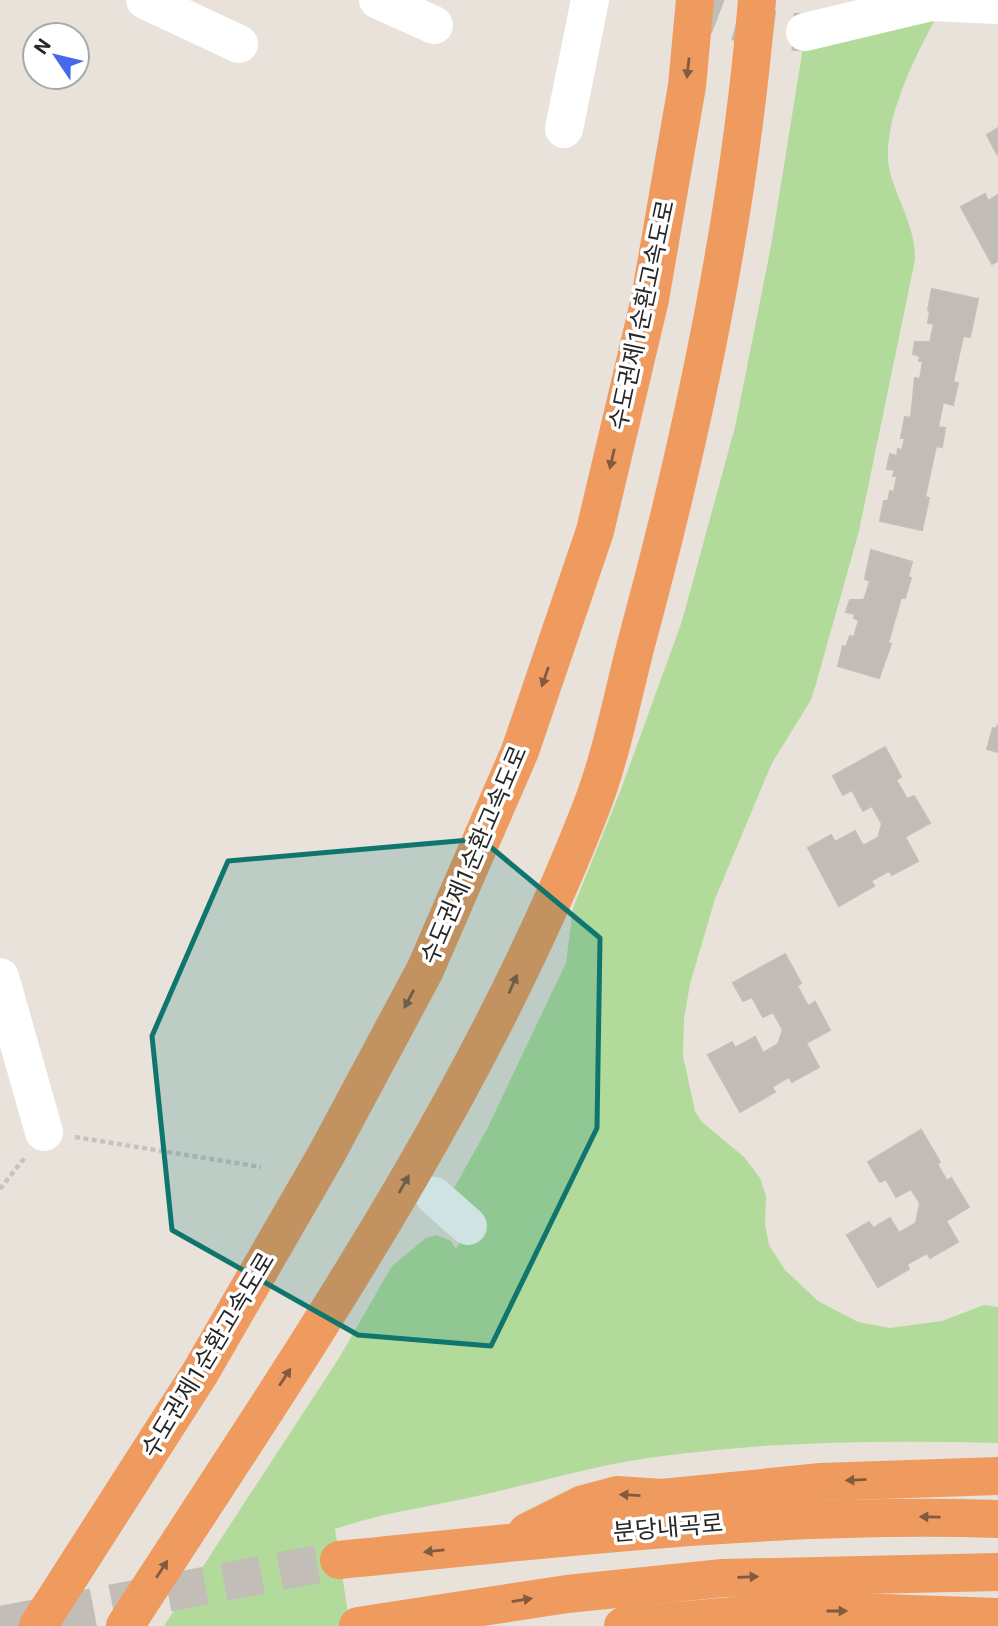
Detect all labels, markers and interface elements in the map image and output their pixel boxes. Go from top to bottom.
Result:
north arrow [21,21,91,91]
text: N [29,34,56,59]
one-way arrow [683,57,694,79]
street label: 수도권제1순환고속도로 [604,198,680,432]
one-way arrow [606,448,617,470]
one-way arrow [540,666,550,687]
street label: 수도권제1순환고속도로 [415,742,533,968]
one-way arrow [507,974,519,994]
one-way arrow [404,989,416,1009]
one-way arrow [398,1174,410,1193]
street label: 수도권제1순환고속도로 [136,1247,280,1463]
one-way arrow [279,1368,292,1387]
one-way arrow [845,1475,867,1486]
one-way arrow [619,1490,641,1501]
street label: 분당내곡로 [612,1509,724,1547]
one-way arrow [919,1511,941,1523]
one-way arrow [423,1545,445,1556]
one-way arrow [155,1559,168,1578]
one-way arrow [737,1571,759,1583]
one-way arrow [511,1595,533,1606]
one-way arrow [827,1605,849,1616]

